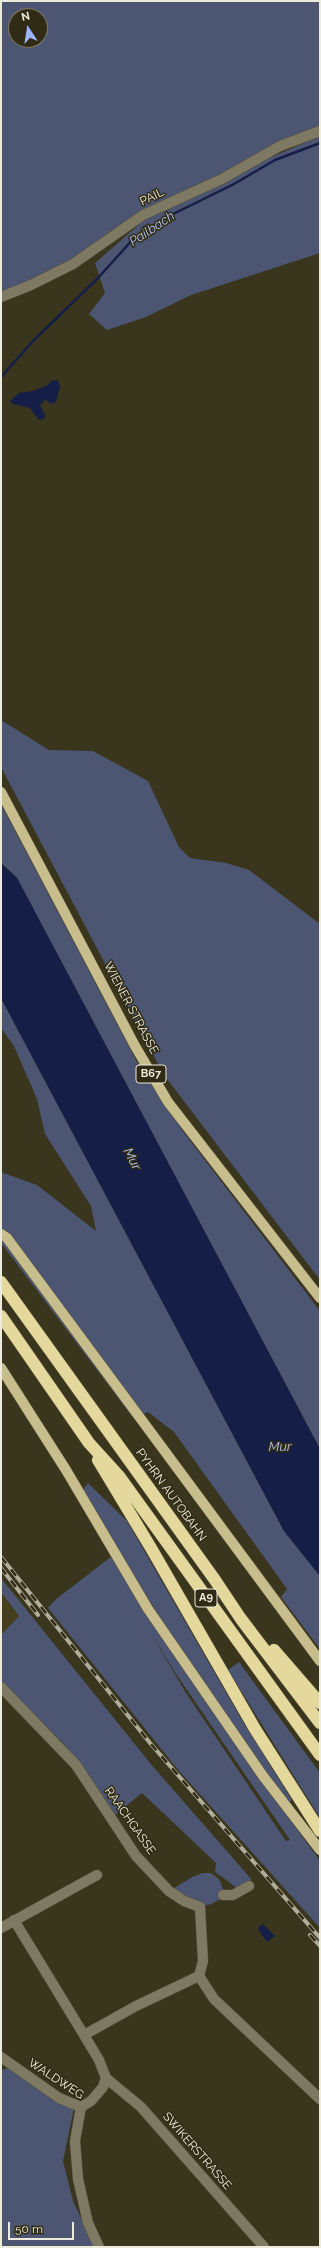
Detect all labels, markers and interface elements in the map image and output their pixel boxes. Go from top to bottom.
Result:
north arrow [8,8,48,48]
text: N [20,10,31,24]
street label: PAIL [138,185,166,209]
water label: Pailbach [126,208,178,250]
street label: WIENER STRASSE [101,959,161,1057]
road number: B67 [136,1065,166,1083]
water label: Mur [120,1145,144,1173]
water label: Mur [269,1439,291,1455]
street label: PYHRN AUTOBAHN [133,1446,209,1544]
road number: A9 [195,1589,217,1607]
street label: RAACHGASSE [101,1784,159,1858]
street label: WALDWEG [25,2056,87,2102]
street label: SWIKERSTRASSE [160,2109,234,2193]
scale bar [10,2214,76,2240]
text: 50 m [15,2222,43,2236]

